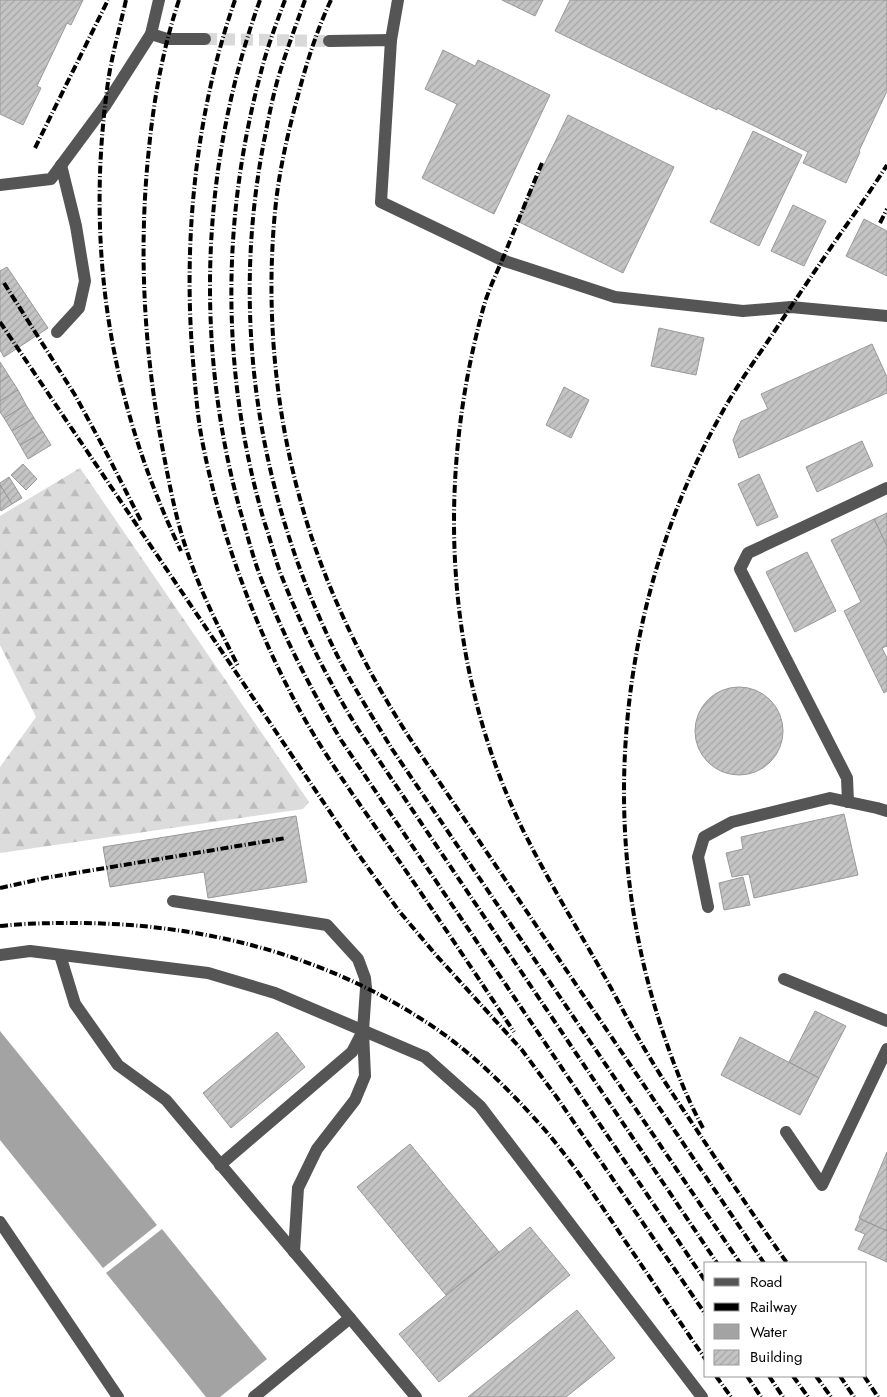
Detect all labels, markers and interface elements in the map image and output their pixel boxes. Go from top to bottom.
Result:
legend [704,1262,867,1377]
text: Road [750,1271,782,1293]
text: Railway [750,1296,797,1318]
text: Water [750,1321,788,1343]
text: Building [750,1346,802,1368]

